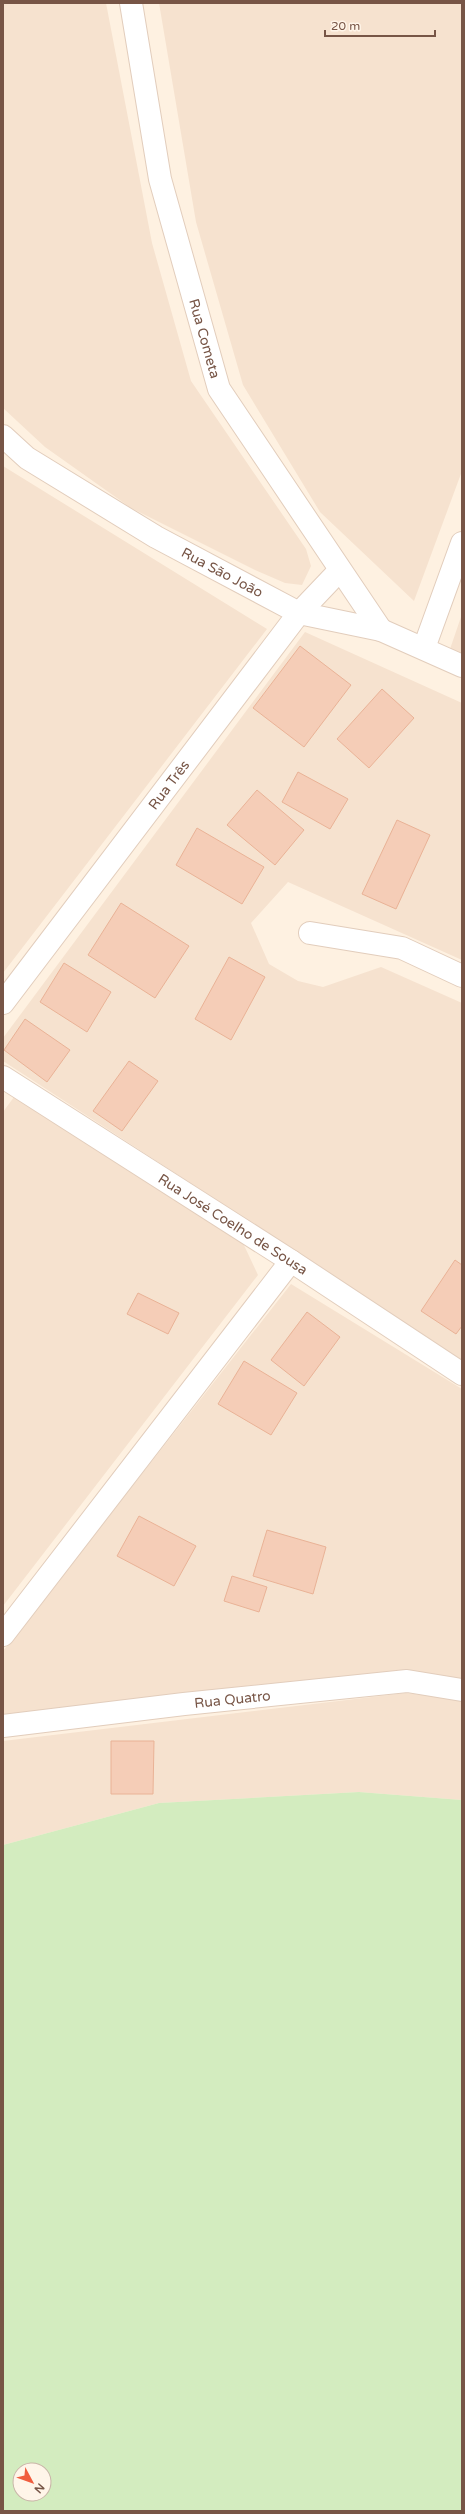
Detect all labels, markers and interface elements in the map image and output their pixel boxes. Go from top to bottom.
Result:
scale bar [325,12,435,38]
text: 20 m [331,19,360,33]
street label: Rua Cometa [185,297,224,380]
street label: Rua São João [178,544,266,601]
street label: Rua Três [145,757,193,813]
street label: Rua José Coelho de Sousa [155,1170,311,1279]
street label: Rua Quatro [194,1687,271,1712]
north arrow [12,2462,52,2502]
text: N [31,2481,47,2496]

